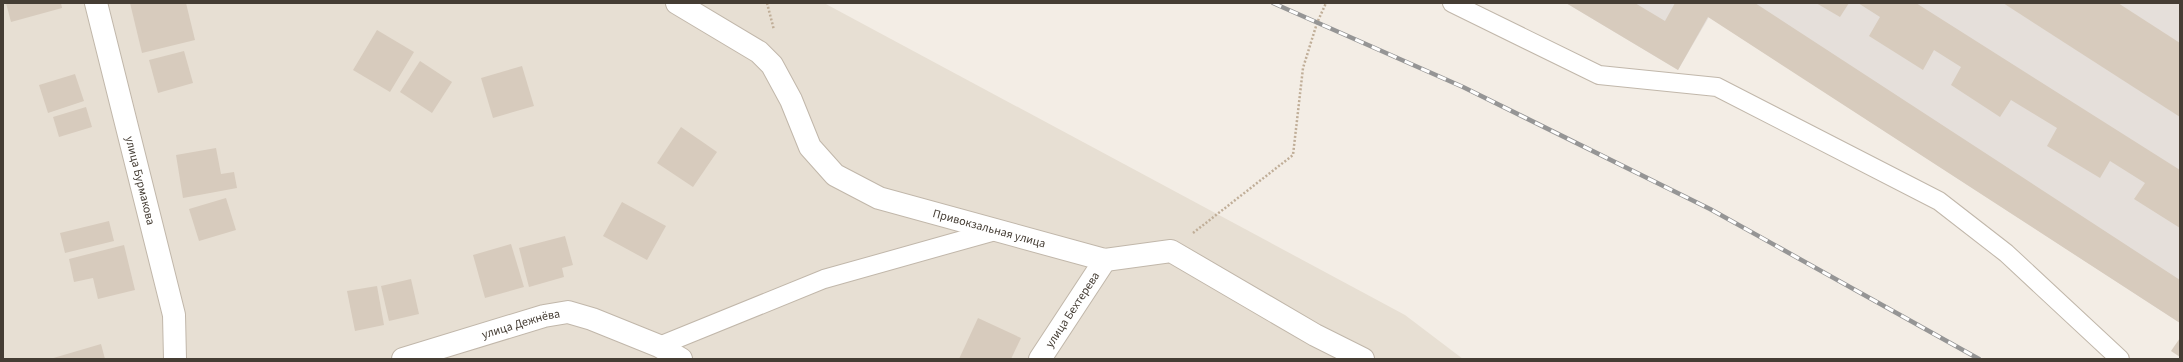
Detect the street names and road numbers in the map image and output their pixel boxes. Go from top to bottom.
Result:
street label: улица Бурмакова [121,134,159,227]
street label: Привокзальная улица [931,205,1048,252]
street label: улица Бехтерева [1042,269,1104,351]
street label: улица Дежнёва [480,305,561,344]

